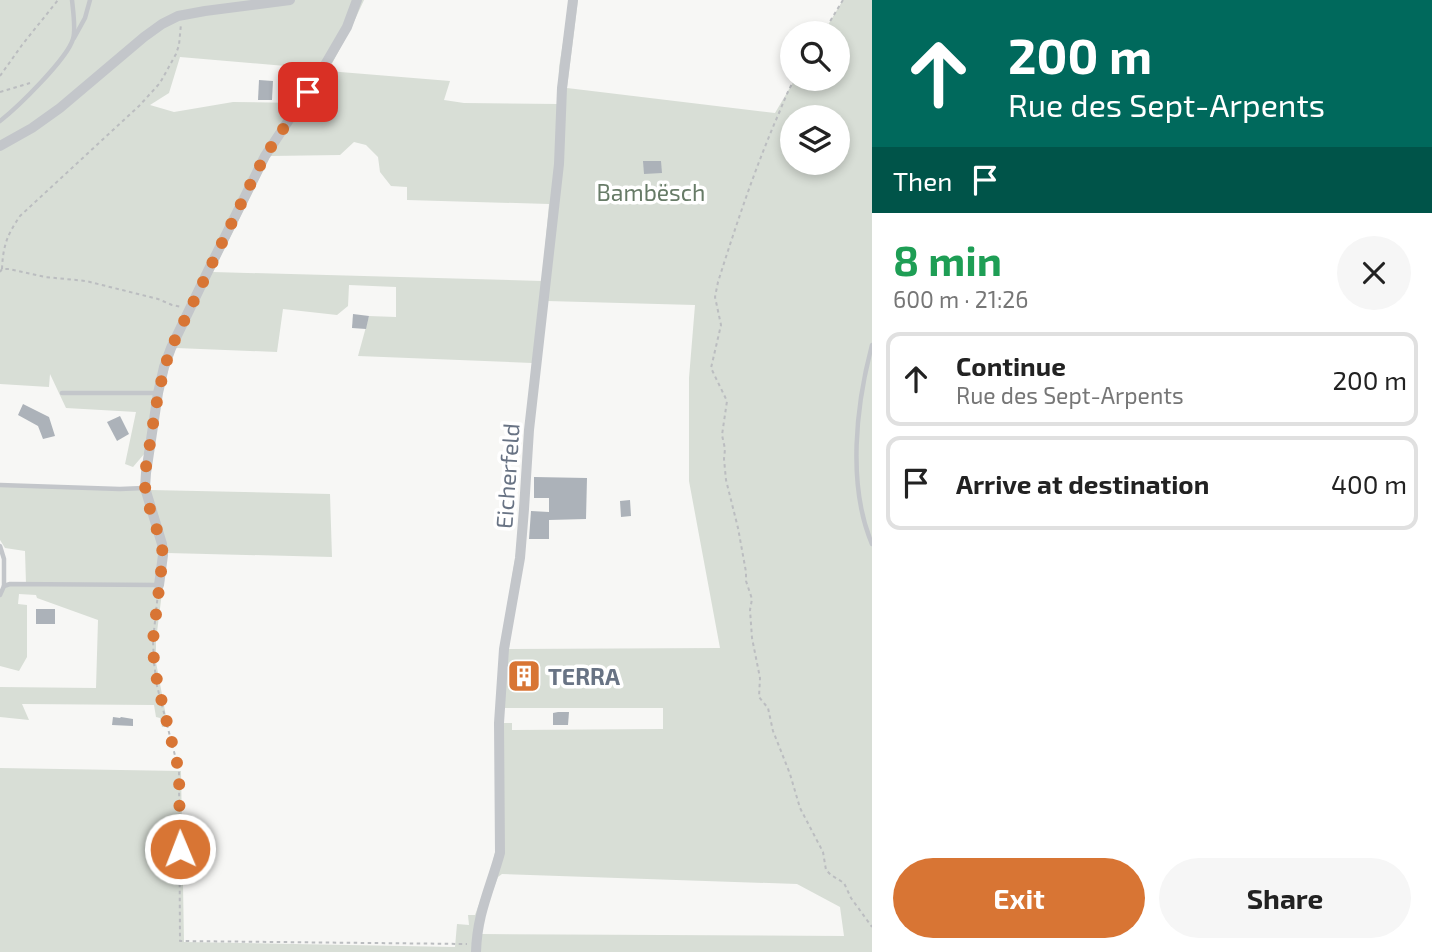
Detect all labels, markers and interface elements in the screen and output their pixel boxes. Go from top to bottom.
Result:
map controls [780,21,850,175]
button: search [780,21,850,91]
text: 200 m [1008,25,1152,84]
icon: ahead [893,28,984,119]
pin [278,62,338,122]
icon: arrive [289,73,327,111]
text: Rue des Sept-Arpents [1008,85,1325,123]
button: layers [780,105,850,175]
icon: arrive [966,161,1004,199]
text: Then [893,165,952,196]
park label: Bambësch [597,178,705,206]
text: 8 min [893,234,1002,284]
button: close [1337,236,1411,310]
text: 600 m · 21:26 [893,285,1028,313]
text: Continue [956,350,1066,381]
icon: ahead [897,360,935,398]
text: 200 m [1332,364,1407,395]
text: Rue des Sept-Arpents [956,381,1184,409]
street label: Eicherfeld [489,422,525,530]
icon: arrive [897,464,935,502]
text: Arrive at destination [956,468,1209,499]
text: 400 m [1331,468,1407,499]
building icon: TERRA [505,657,543,695]
place label: TERRA [548,662,620,690]
position arrow [143,812,217,886]
button: Exit [893,858,1145,938]
button: Share [1159,858,1411,938]

